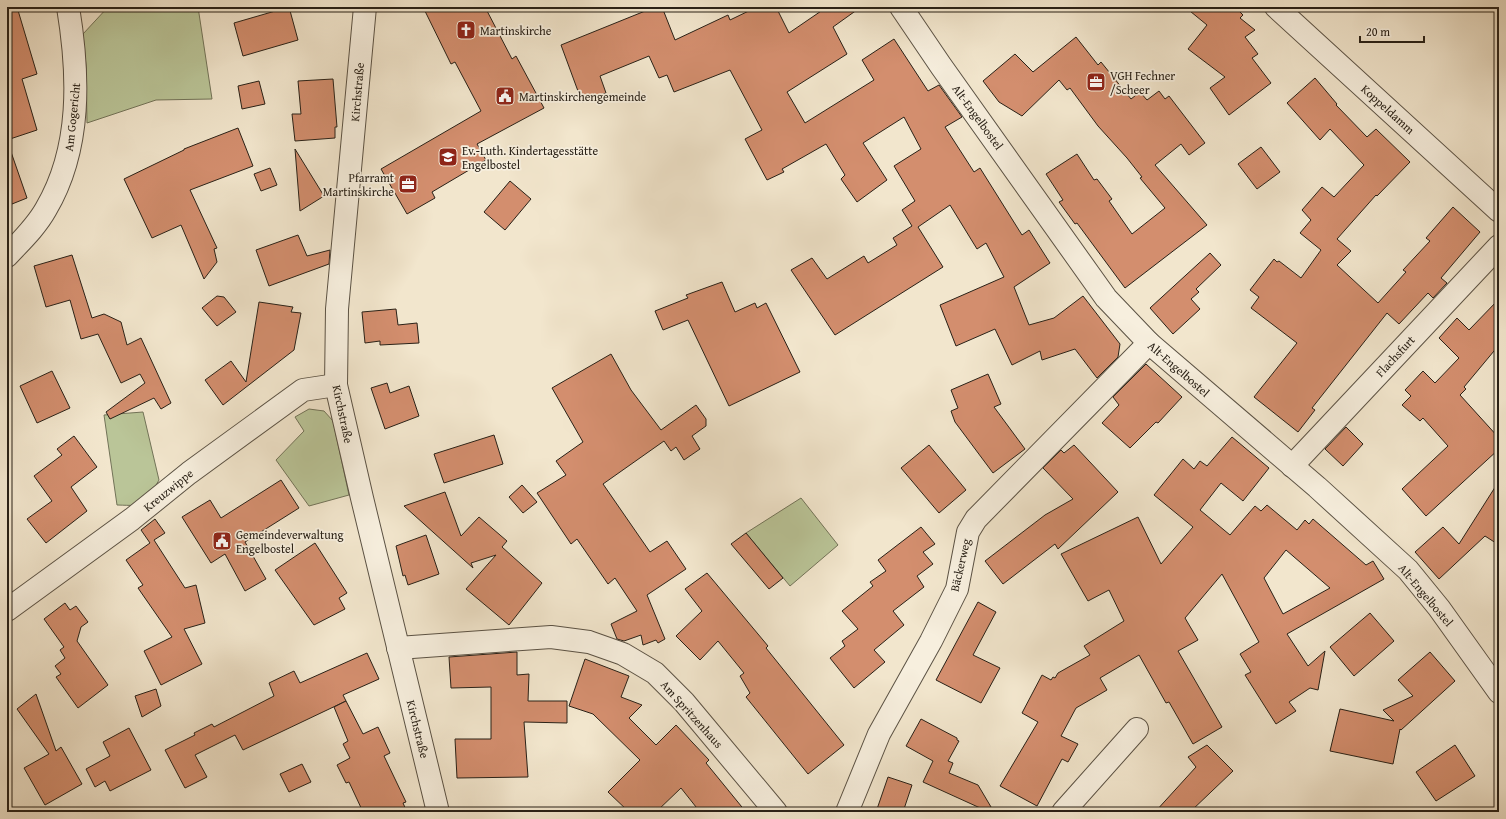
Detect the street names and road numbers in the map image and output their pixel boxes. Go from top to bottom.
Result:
street label: Kirchstraße [346,61,368,122]
street label: Koppeldamm [1357,80,1419,138]
street label: Am Gogericht [60,81,84,152]
street label: Alt-Engelbostel [948,81,1008,154]
street label: Flachsfurt [1371,331,1419,380]
street label: Alt-Engelbostel [1144,337,1214,401]
street label: Kirchstraße [329,383,358,445]
street label: Kreuzwippe [139,464,197,515]
street label: Bäckerweg [946,537,974,593]
street label: Alt-Engelbostel [1395,560,1458,630]
street label: Am Spritzenhaus [657,676,727,752]
street label: Kirchstraße [403,698,434,760]

